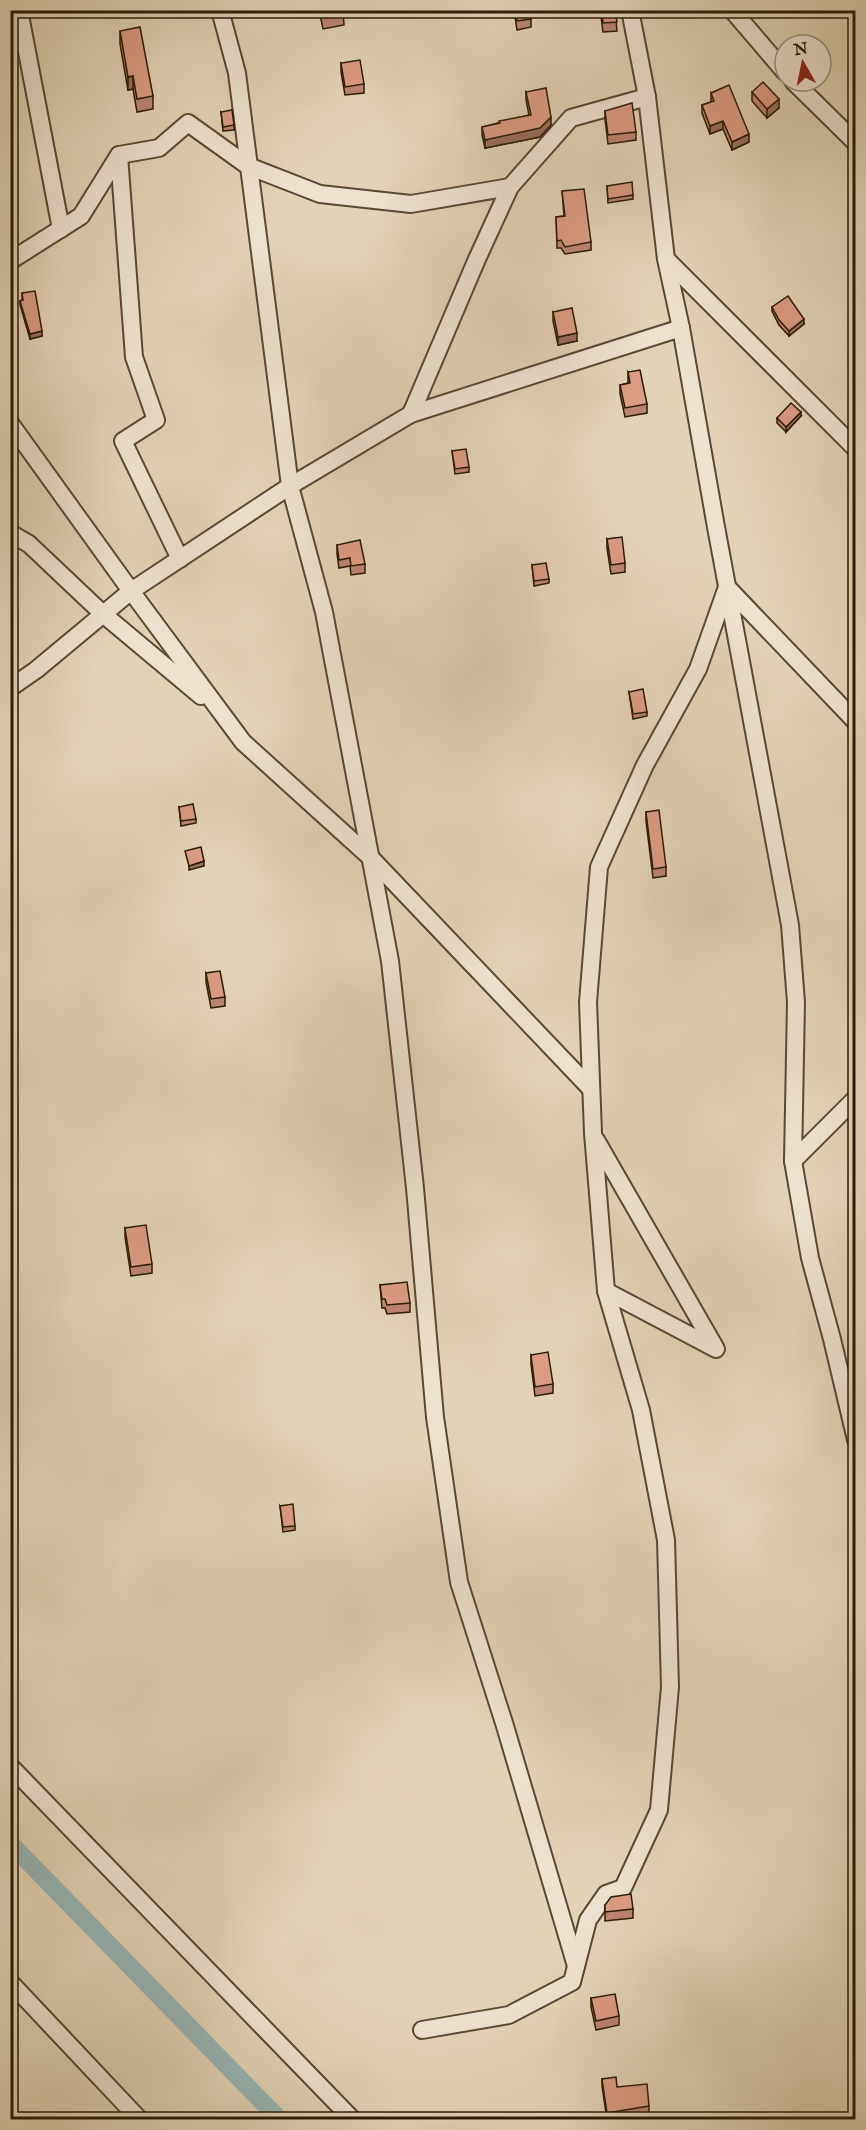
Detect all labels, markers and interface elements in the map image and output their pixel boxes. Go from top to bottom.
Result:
north arrow [773,33,833,93]
text: N [792,39,810,61]

